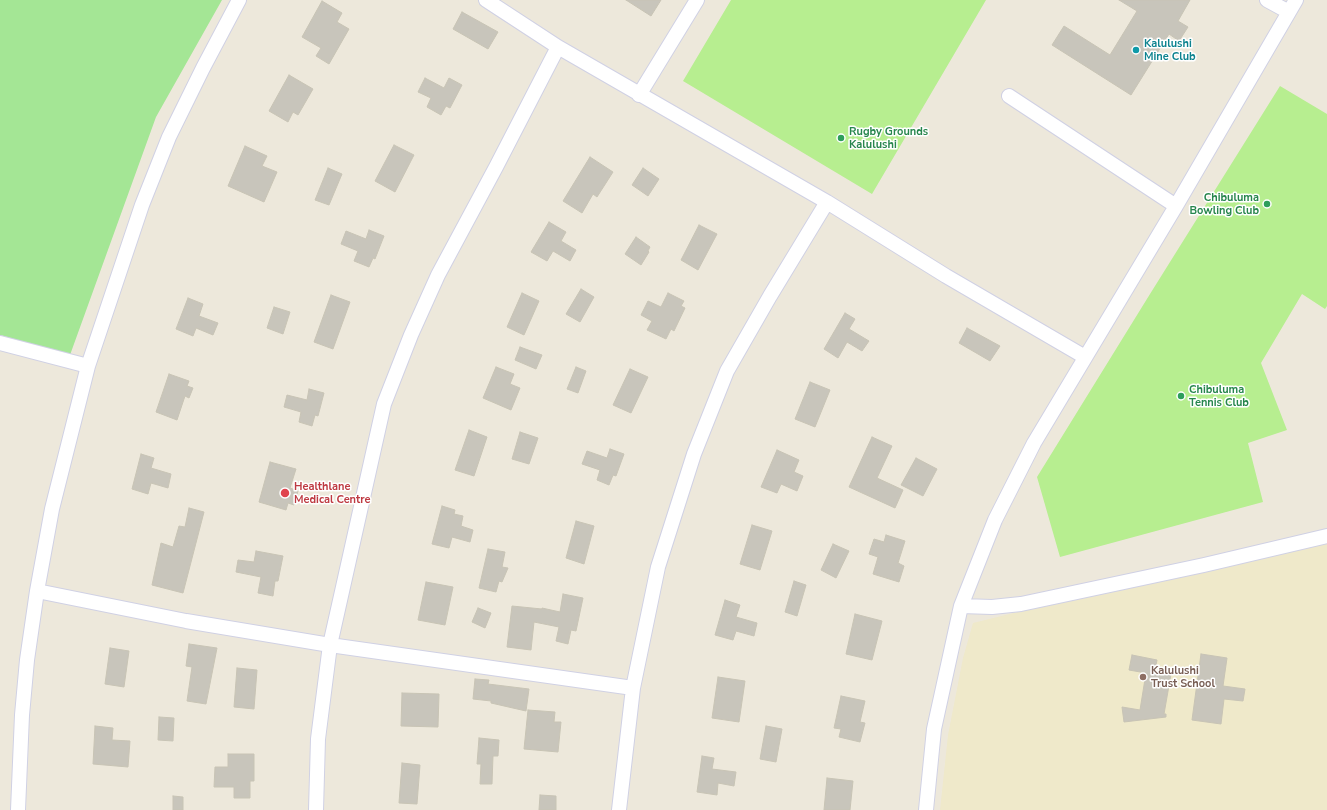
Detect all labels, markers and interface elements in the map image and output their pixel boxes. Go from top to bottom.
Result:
place label: Kalulushi Mine Club [1144,37,1196,63]
marker: Kalulushi Mine Club [1131,45,1141,55]
place label: Rugby Grounds Kalulushi [849,125,928,151]
marker: Rugby Grounds Kalulushi [836,133,846,143]
place label: Chibuluma Bowling Club [1190,191,1259,217]
marker: Chibuluma Bowling Club [1262,199,1272,209]
place label: Chibuluma Tennis Club [1189,383,1249,409]
marker: Chibuluma Tennis Club [1176,391,1186,401]
place label: Healthlane Medical Centre [294,480,370,506]
marker: Healthlane Medical Centre [279,487,291,499]
place label: Kalulushi Trust School [1151,664,1215,690]
marker: Kalulushi Trust School [1138,672,1148,682]

